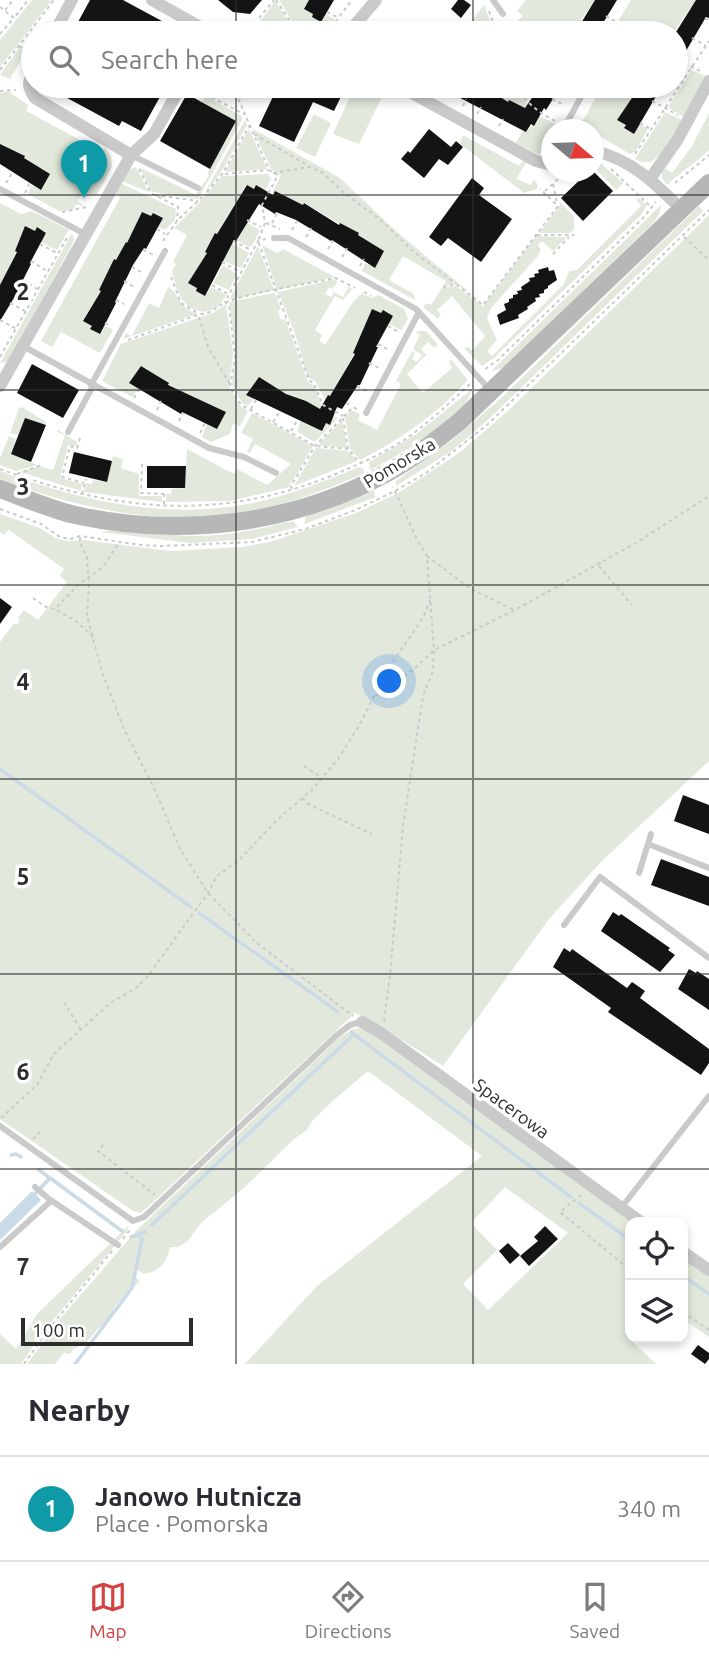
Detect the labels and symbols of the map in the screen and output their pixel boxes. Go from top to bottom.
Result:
north arrow [541,119,604,182]
pin: 1 [61,140,107,198]
text: 2 [17,279,29,304]
street label: Pomorska [360,433,438,491]
text: 3 [17,474,29,499]
your location [372,664,406,698]
text: 4 [17,669,30,694]
text: 5 [17,864,29,889]
text: 6 [17,1059,30,1084]
street label: Spacerowa [471,1074,553,1142]
text: 7 [17,1254,29,1279]
scale bar [21,1315,192,1347]

